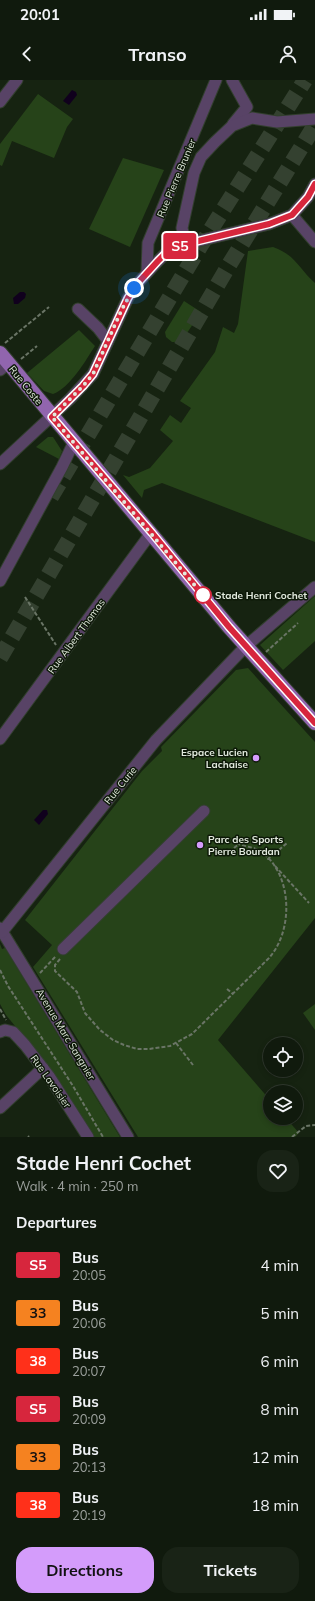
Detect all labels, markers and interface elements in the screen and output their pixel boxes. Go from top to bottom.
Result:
text: 20:01 [20,5,60,24]
icon: back [16,43,38,65]
text: Transo [128,43,187,66]
icon: person [277,43,299,65]
street label: Rue Pierre Brunier [154,137,199,219]
line badge: S5 [162,233,198,259]
text: S5 [171,237,189,255]
your location [124,278,144,298]
street label: Rue Coste [6,363,45,408]
marker: Stade Henri Cochet [194,586,212,604]
place label: Stade Henri Cochet [215,589,307,602]
street label: Rue Albert Thomas [45,596,108,676]
place label: Espace Lucien Lachaise [181,746,249,771]
marker: Espace Lucien Lachaise [251,753,261,763]
street label: Rue Curie [101,764,140,807]
place label: Parc des Sports Pierre Bourdan [208,833,283,858]
marker: Parc des Sports Pierre Bourdan [195,840,205,850]
street label: Avenue Marc Sangnier [33,986,98,1083]
map controls [263,1037,303,1125]
button: locate [263,1037,303,1077]
street label: Rue Lavoisier [28,1052,74,1111]
button: layers [263,1085,303,1125]
button: heart [257,1150,299,1192]
text: Stade Henri Cochet [16,1151,191,1175]
text: Walk · 4 min · 250 m [16,1178,138,1194]
text: Departures [16,1213,97,1232]
text: Bus [72,1248,99,1267]
text: S5 [29,1256,47,1274]
text: 4 min [261,1256,299,1275]
text: 20:05 [72,1267,106,1283]
text: Bus [72,1296,99,1315]
text: 33 [30,1304,46,1322]
text: 5 min [261,1304,299,1323]
text: 20:06 [72,1315,106,1331]
text: Bus [72,1344,99,1363]
text: 38 [30,1352,46,1370]
text: 6 min [261,1352,299,1371]
text: 20:07 [72,1363,106,1379]
text: Bus [72,1392,99,1411]
text: S5 [29,1400,47,1418]
text: 8 min [261,1400,299,1419]
text: 20:09 [72,1411,106,1427]
text: Bus [72,1440,99,1459]
text: 33 [30,1448,46,1466]
text: 12 min [252,1448,299,1467]
text: 20:13 [72,1459,106,1475]
text: Bus [72,1488,99,1507]
text: 38 [30,1496,46,1514]
text: 18 min [252,1496,299,1515]
text: 20:19 [72,1507,106,1523]
button: Directions [16,1547,154,1593]
button: Tickets [162,1547,299,1593]

